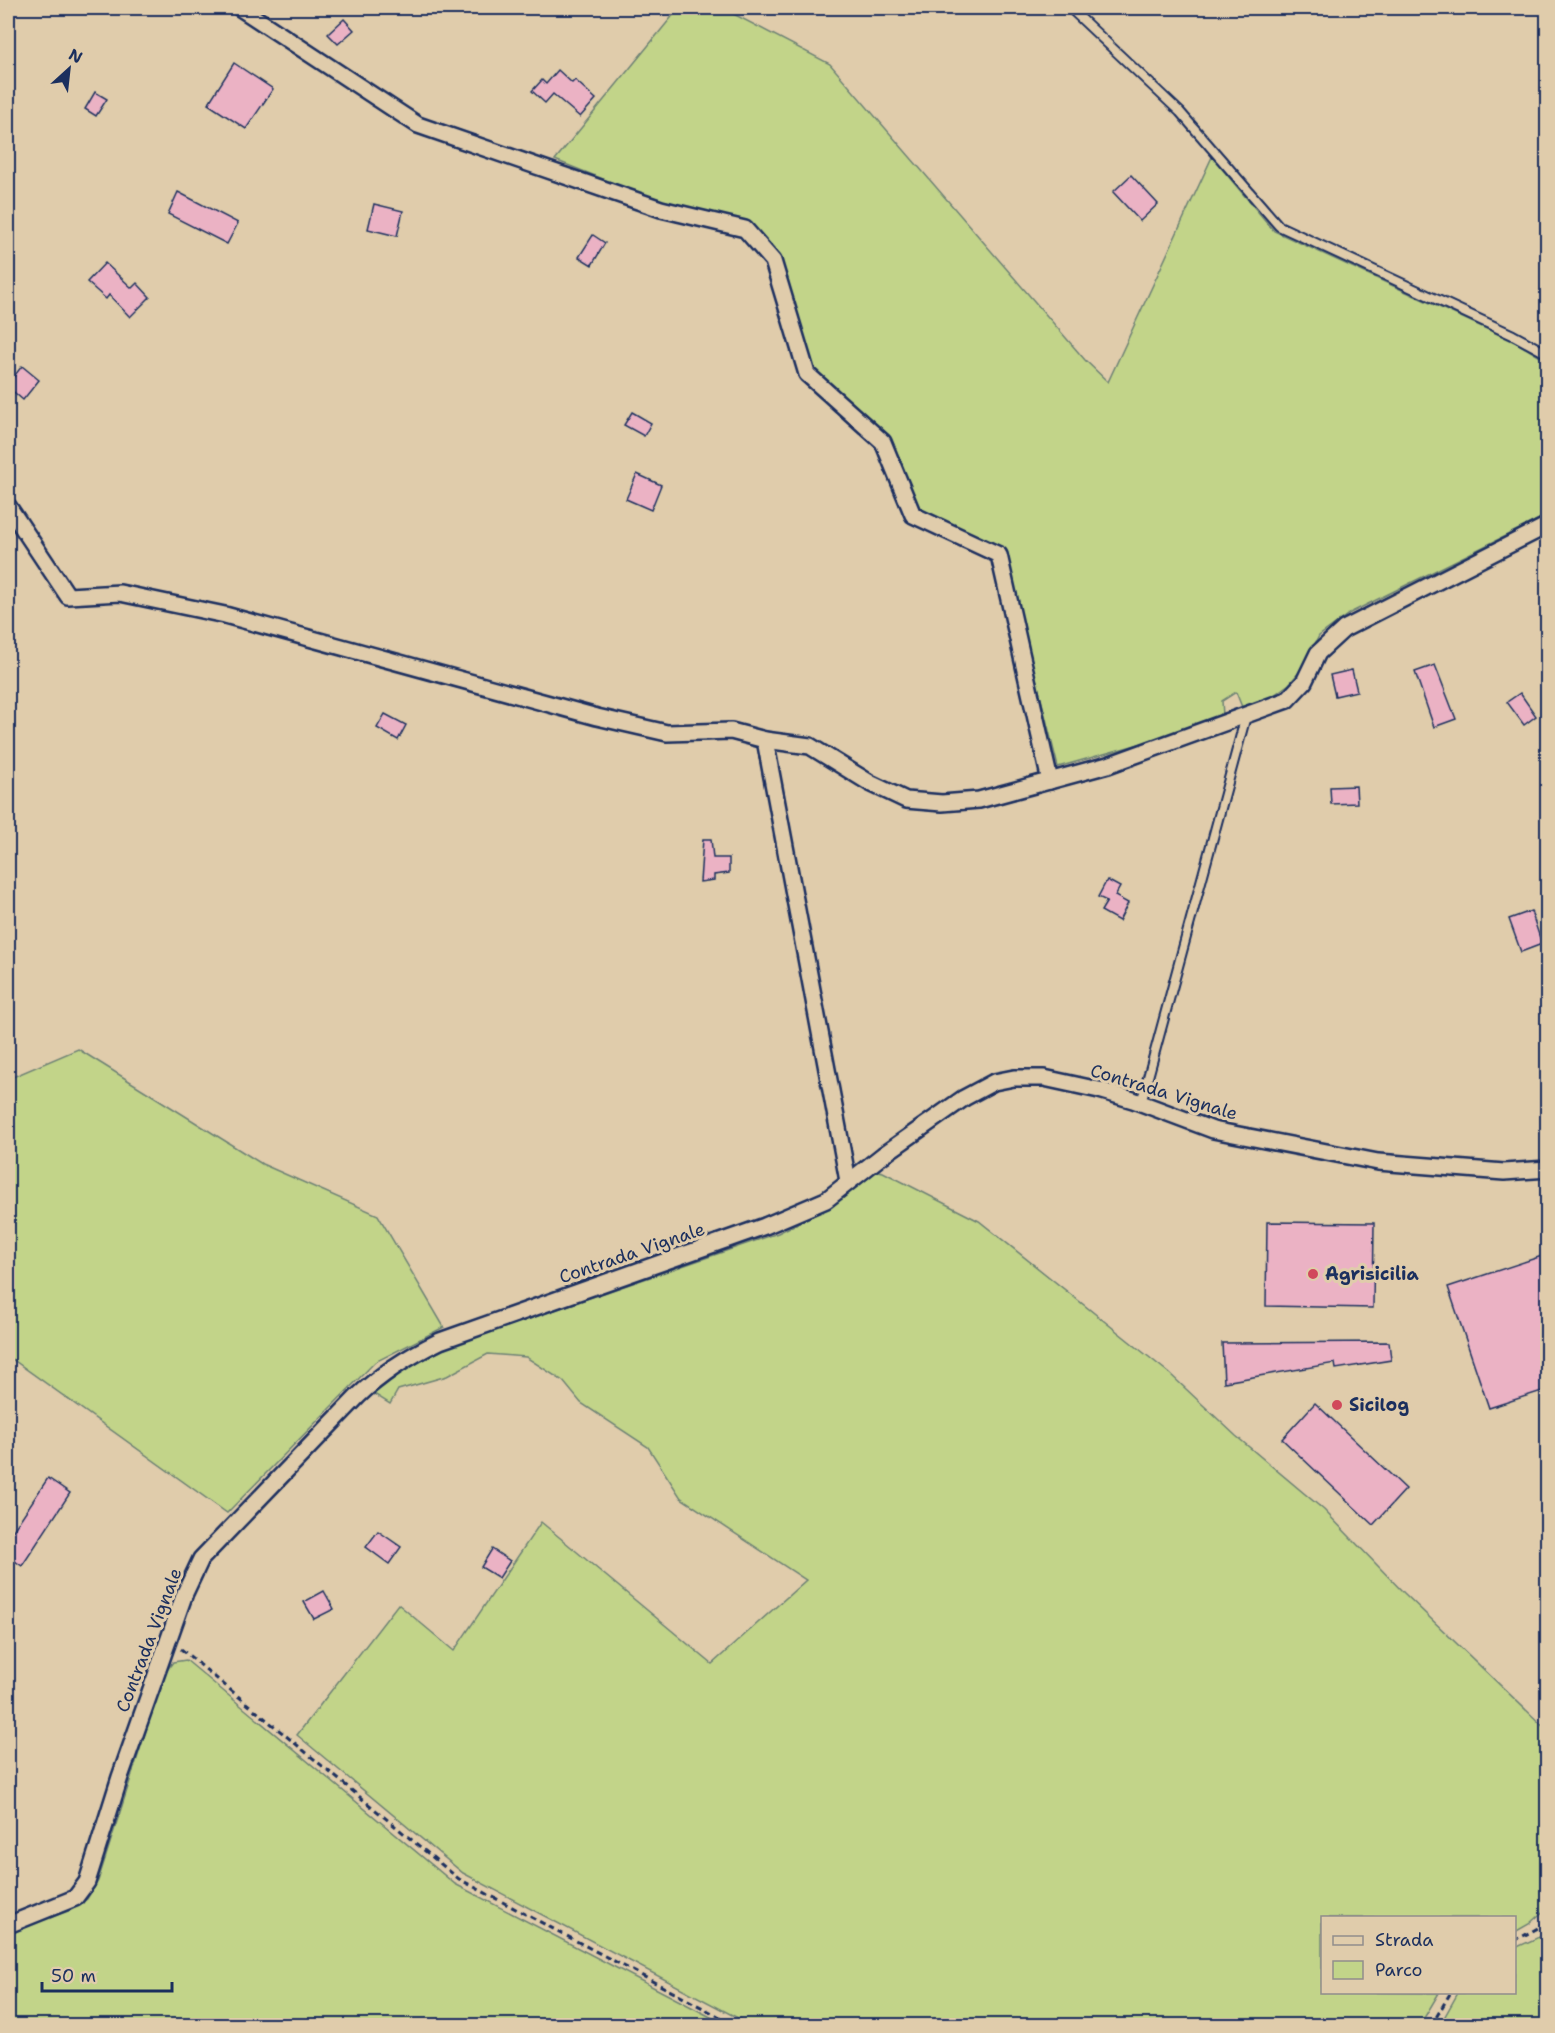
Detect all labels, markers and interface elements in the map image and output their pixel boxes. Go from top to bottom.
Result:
north arrow [39,39,99,99]
text: N [65,44,86,68]
street label: Contrada Vignale [1087,1058,1241,1126]
street label: Contrada Vignale [556,1217,708,1289]
place label: Agrisicilia [1325,1262,1420,1286]
marker: Agrisicilia [1306,1267,1320,1281]
place label: Sicilog [1349,1393,1409,1417]
marker: Sicilog [1330,1398,1344,1412]
street label: Contrada Vignale [110,1564,188,1716]
legend [1321,1916,1516,1994]
text: Strada [1375,1928,1434,1952]
scale bar [42,1955,172,1993]
text: Parco [1375,1958,1423,1982]
text: 50 m [51,1964,96,1988]

